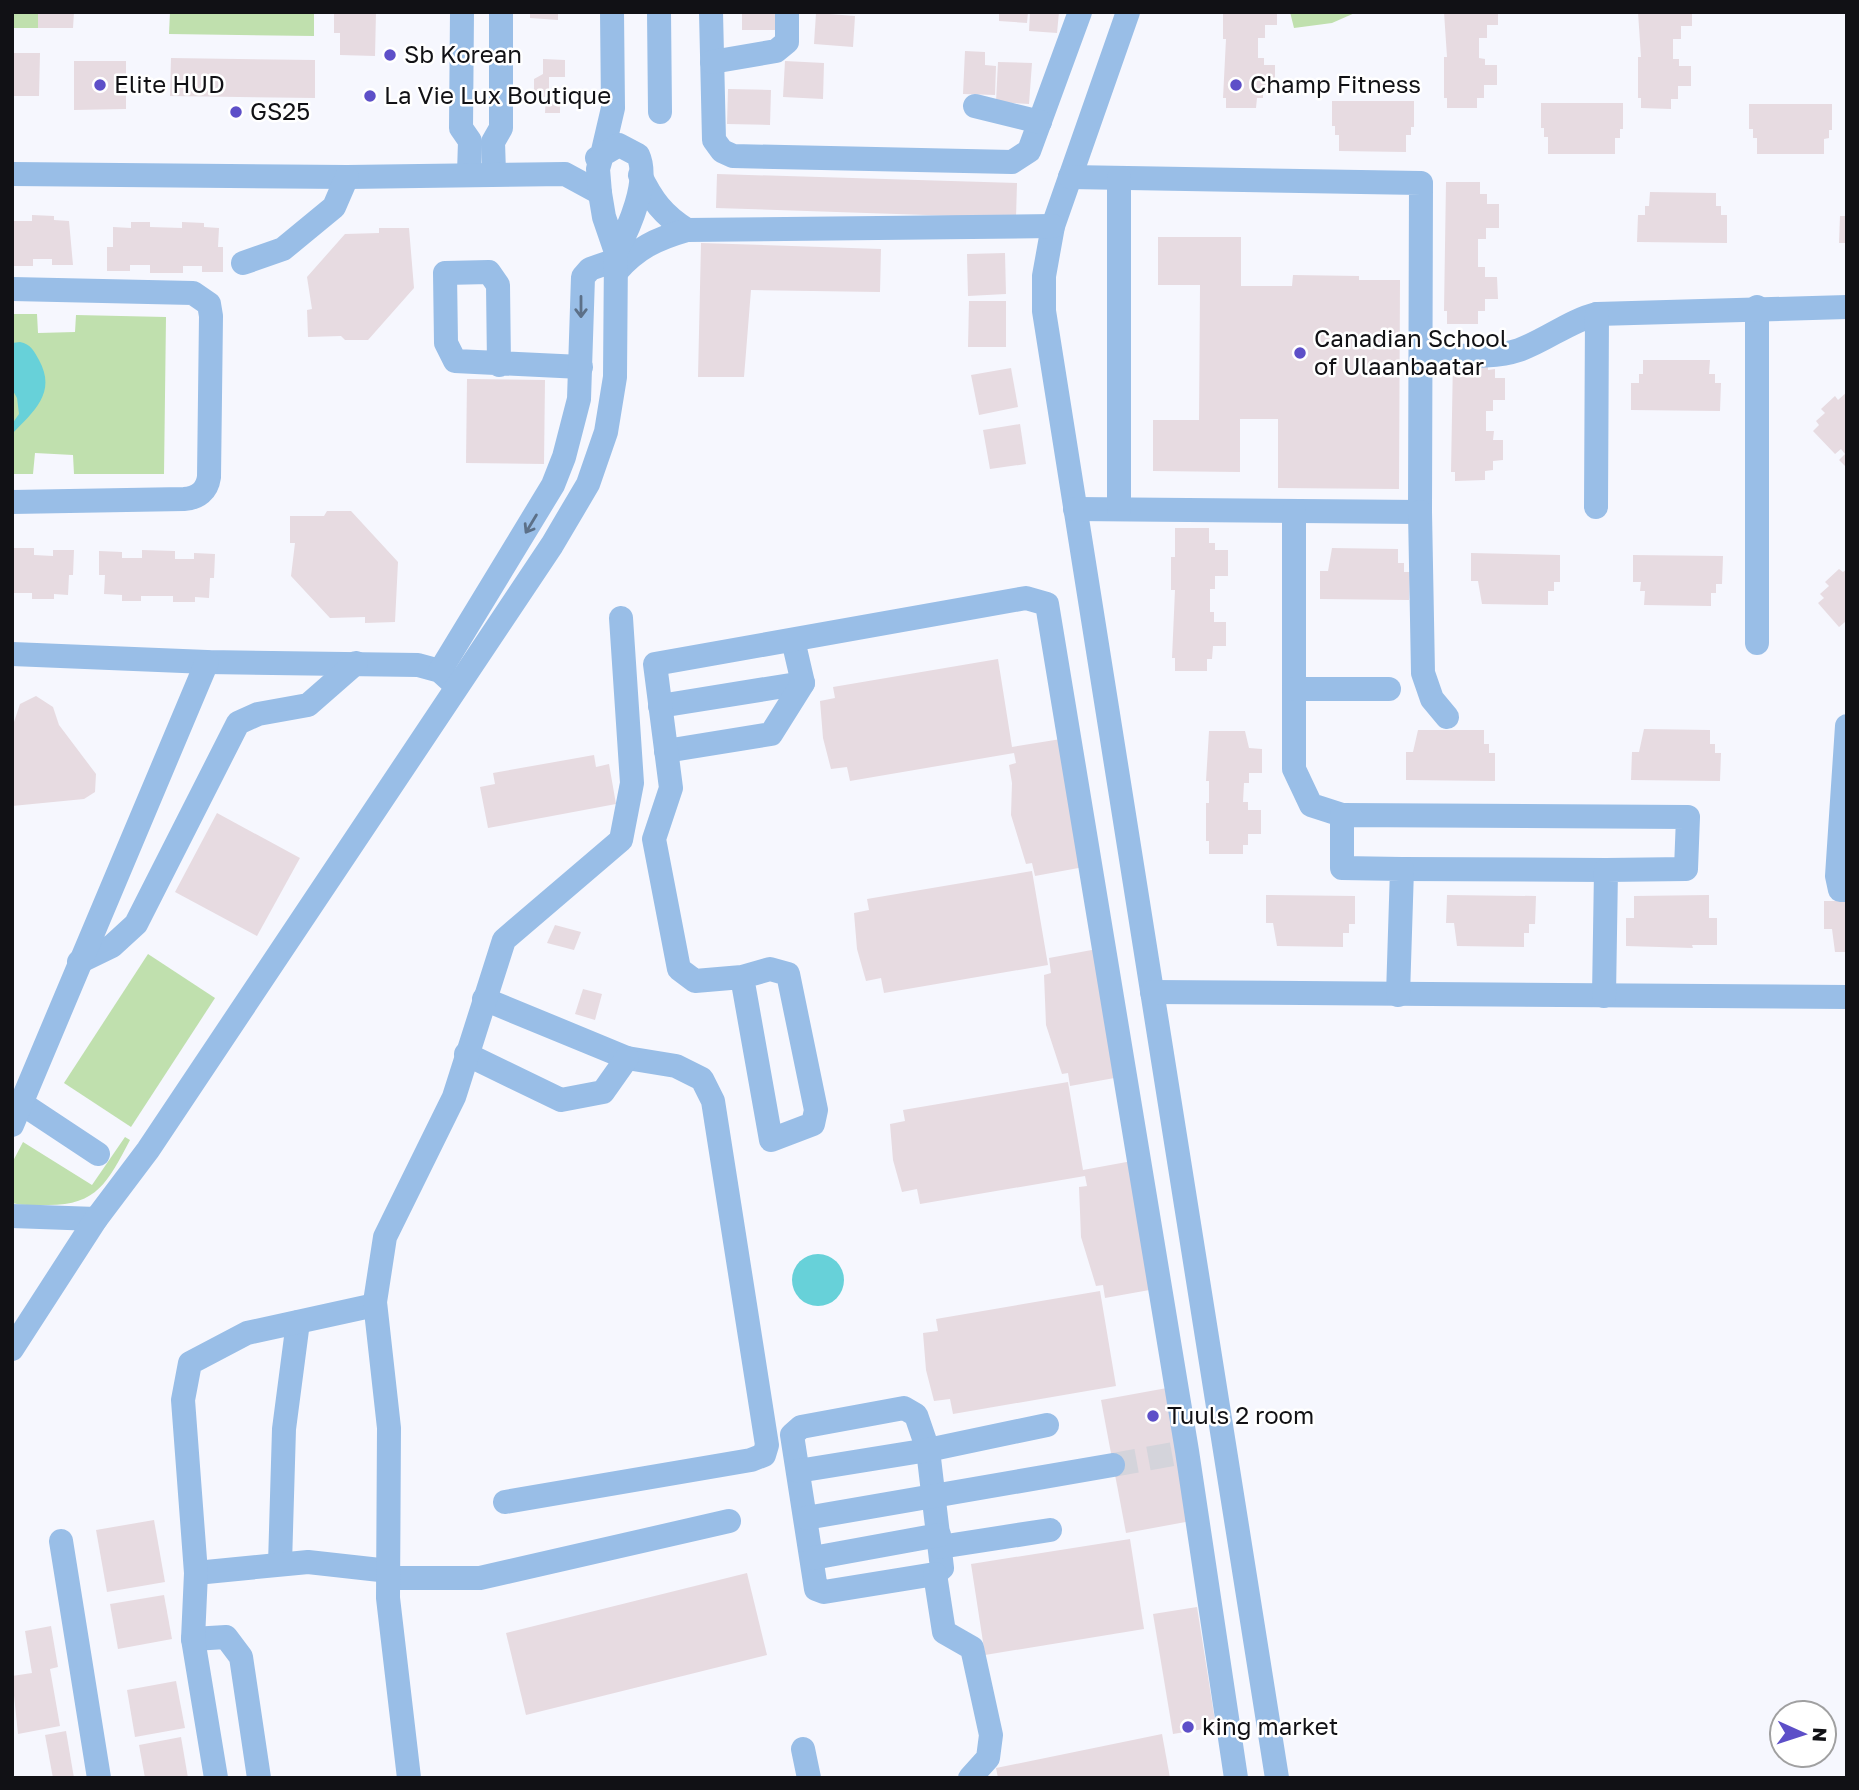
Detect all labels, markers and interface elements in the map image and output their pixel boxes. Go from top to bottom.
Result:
place label: Sb Korean [404,39,522,68]
marker: Sb Korean [382,47,398,63]
place label: Elite HUD [114,69,225,98]
place label: Champ Fitness [1250,69,1421,98]
marker: Elite HUD [92,77,108,93]
marker: Champ Fitness [1228,77,1244,93]
place label: La Vie Lux Boutique [384,80,611,109]
marker: La Vie Lux Boutique [362,88,378,104]
place label: GS25 [250,96,310,125]
marker: GS25 [228,104,244,120]
one-way arrow [574,295,588,318]
place label: Canadian School of Ulaanbaatar [1314,323,1507,380]
marker: Canadian School of Ulaanbaatar [1292,345,1308,361]
one-way arrow [524,514,538,534]
place label: Tuuls 2 room [1167,1400,1314,1429]
marker: Tuuls 2 room [1145,1408,1161,1424]
north arrow [1768,1699,1838,1769]
place label: king market [1202,1711,1338,1740]
marker: king market [1180,1719,1196,1735]
text: N [1809,1727,1832,1743]

